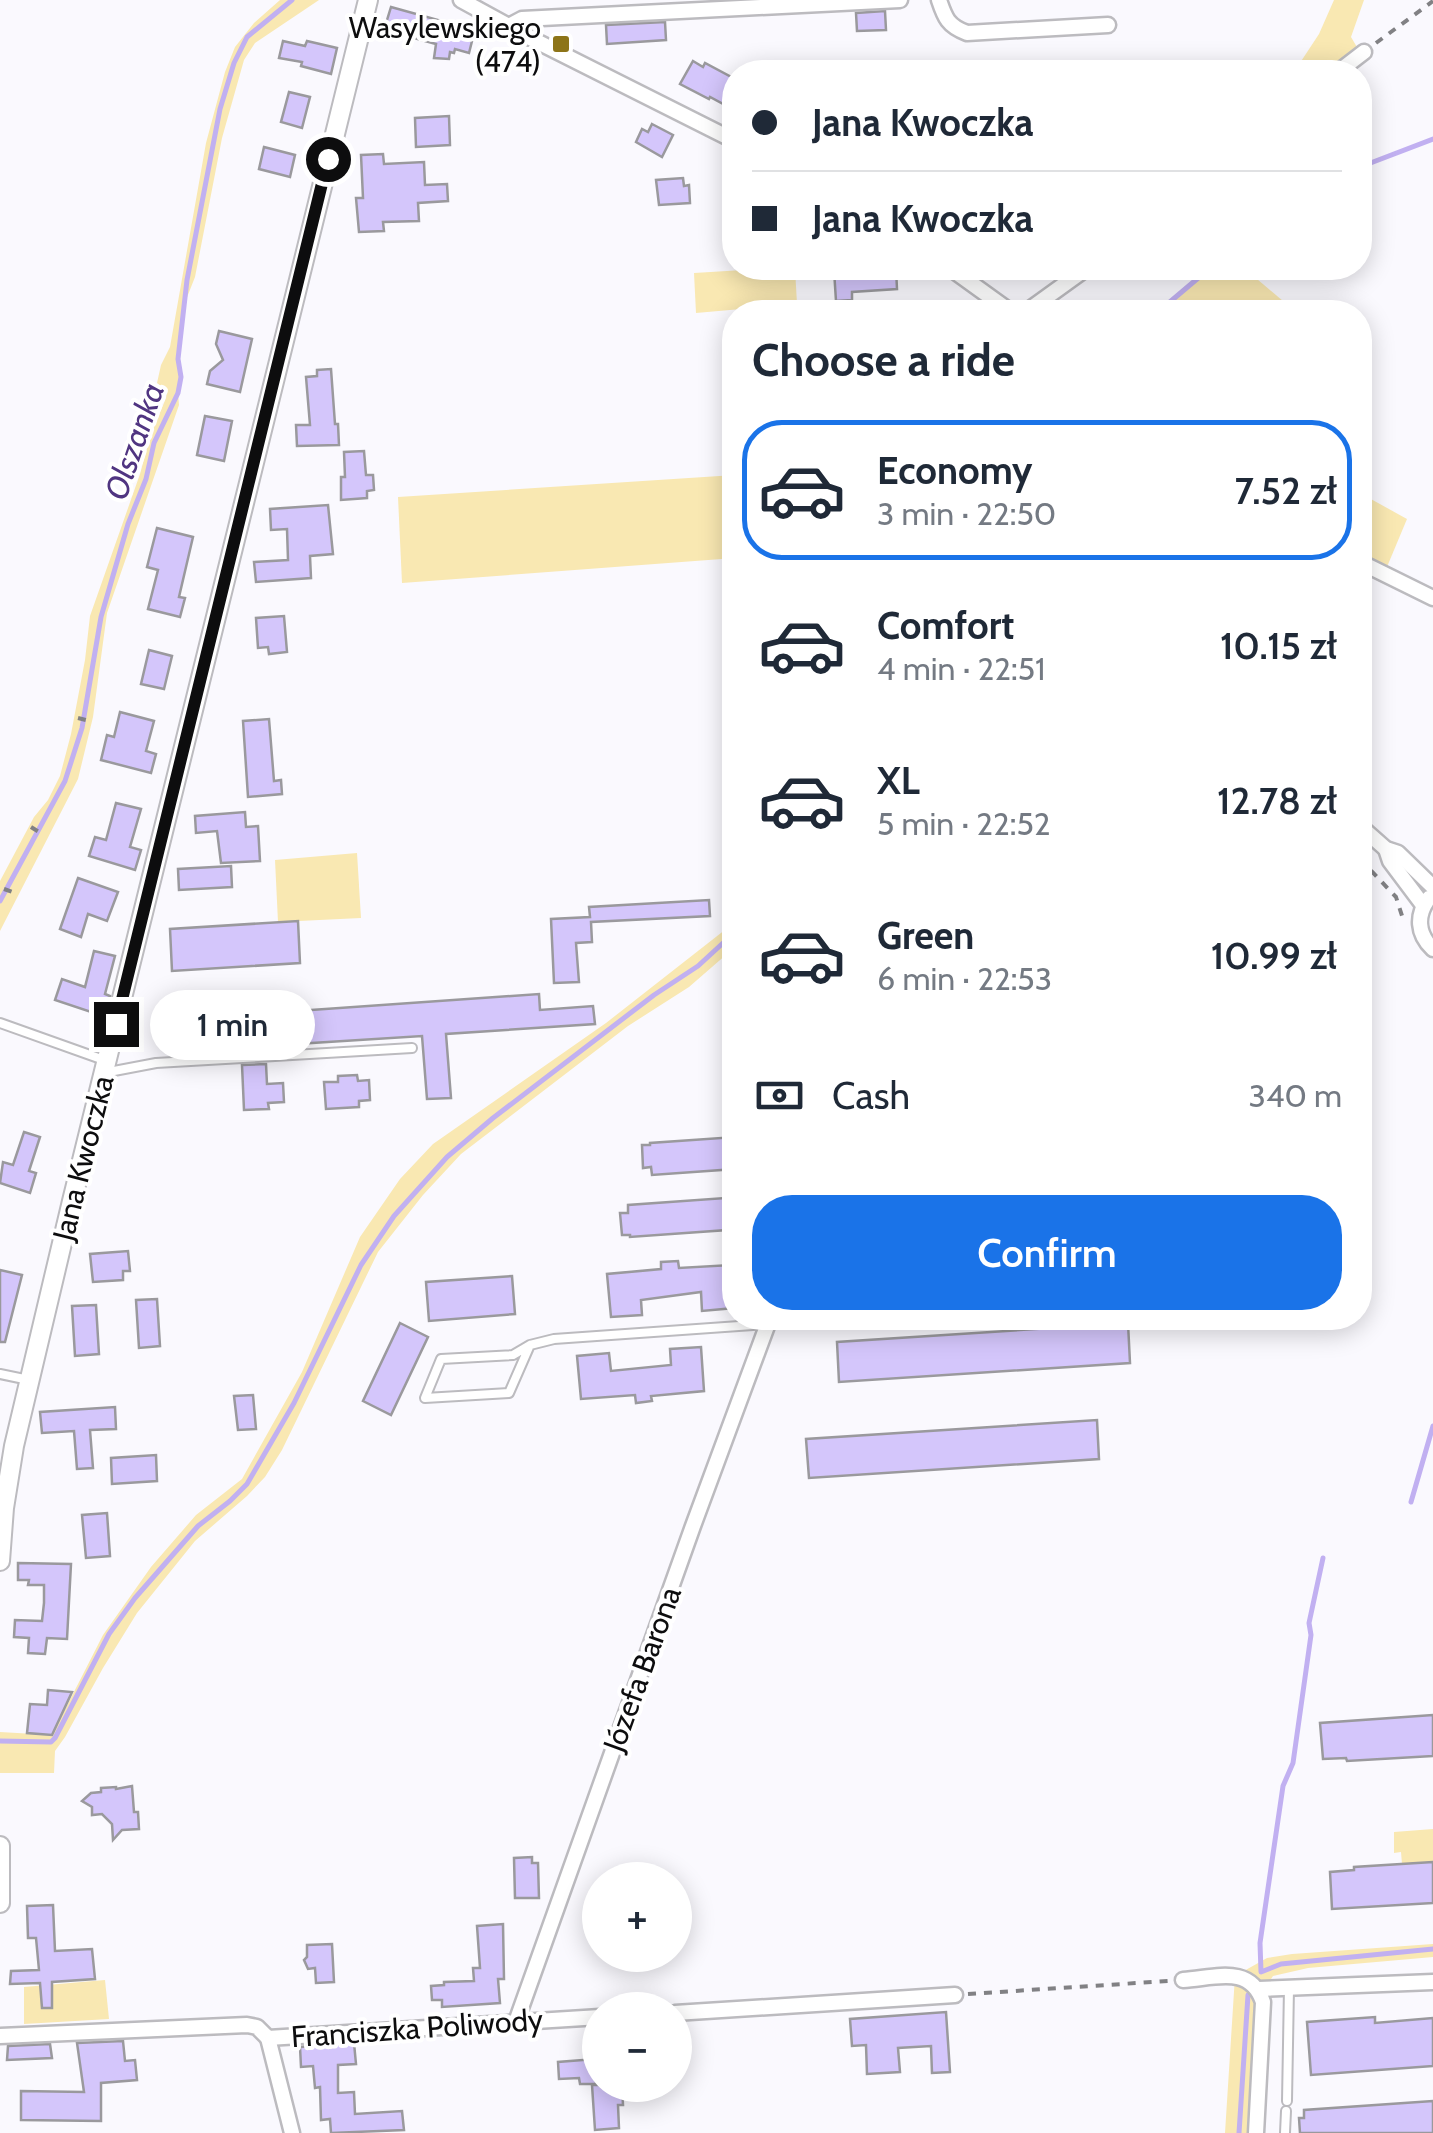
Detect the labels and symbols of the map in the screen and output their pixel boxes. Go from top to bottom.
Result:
place label: Wasylewskiego (474) [349,9,541,80]
marker: Wasylewskiego (474) [550,33,572,55]
route start [306,137,351,182]
water label: Olszanka [96,377,172,505]
callout: 1 min [151,989,316,1059]
route end [94,1002,139,1047]
street label: Jana Kwoczka [44,1071,122,1245]
street label: Józefa Barona [595,1581,689,1757]
street label: Franciszka Poliwody [290,2001,544,2055]

